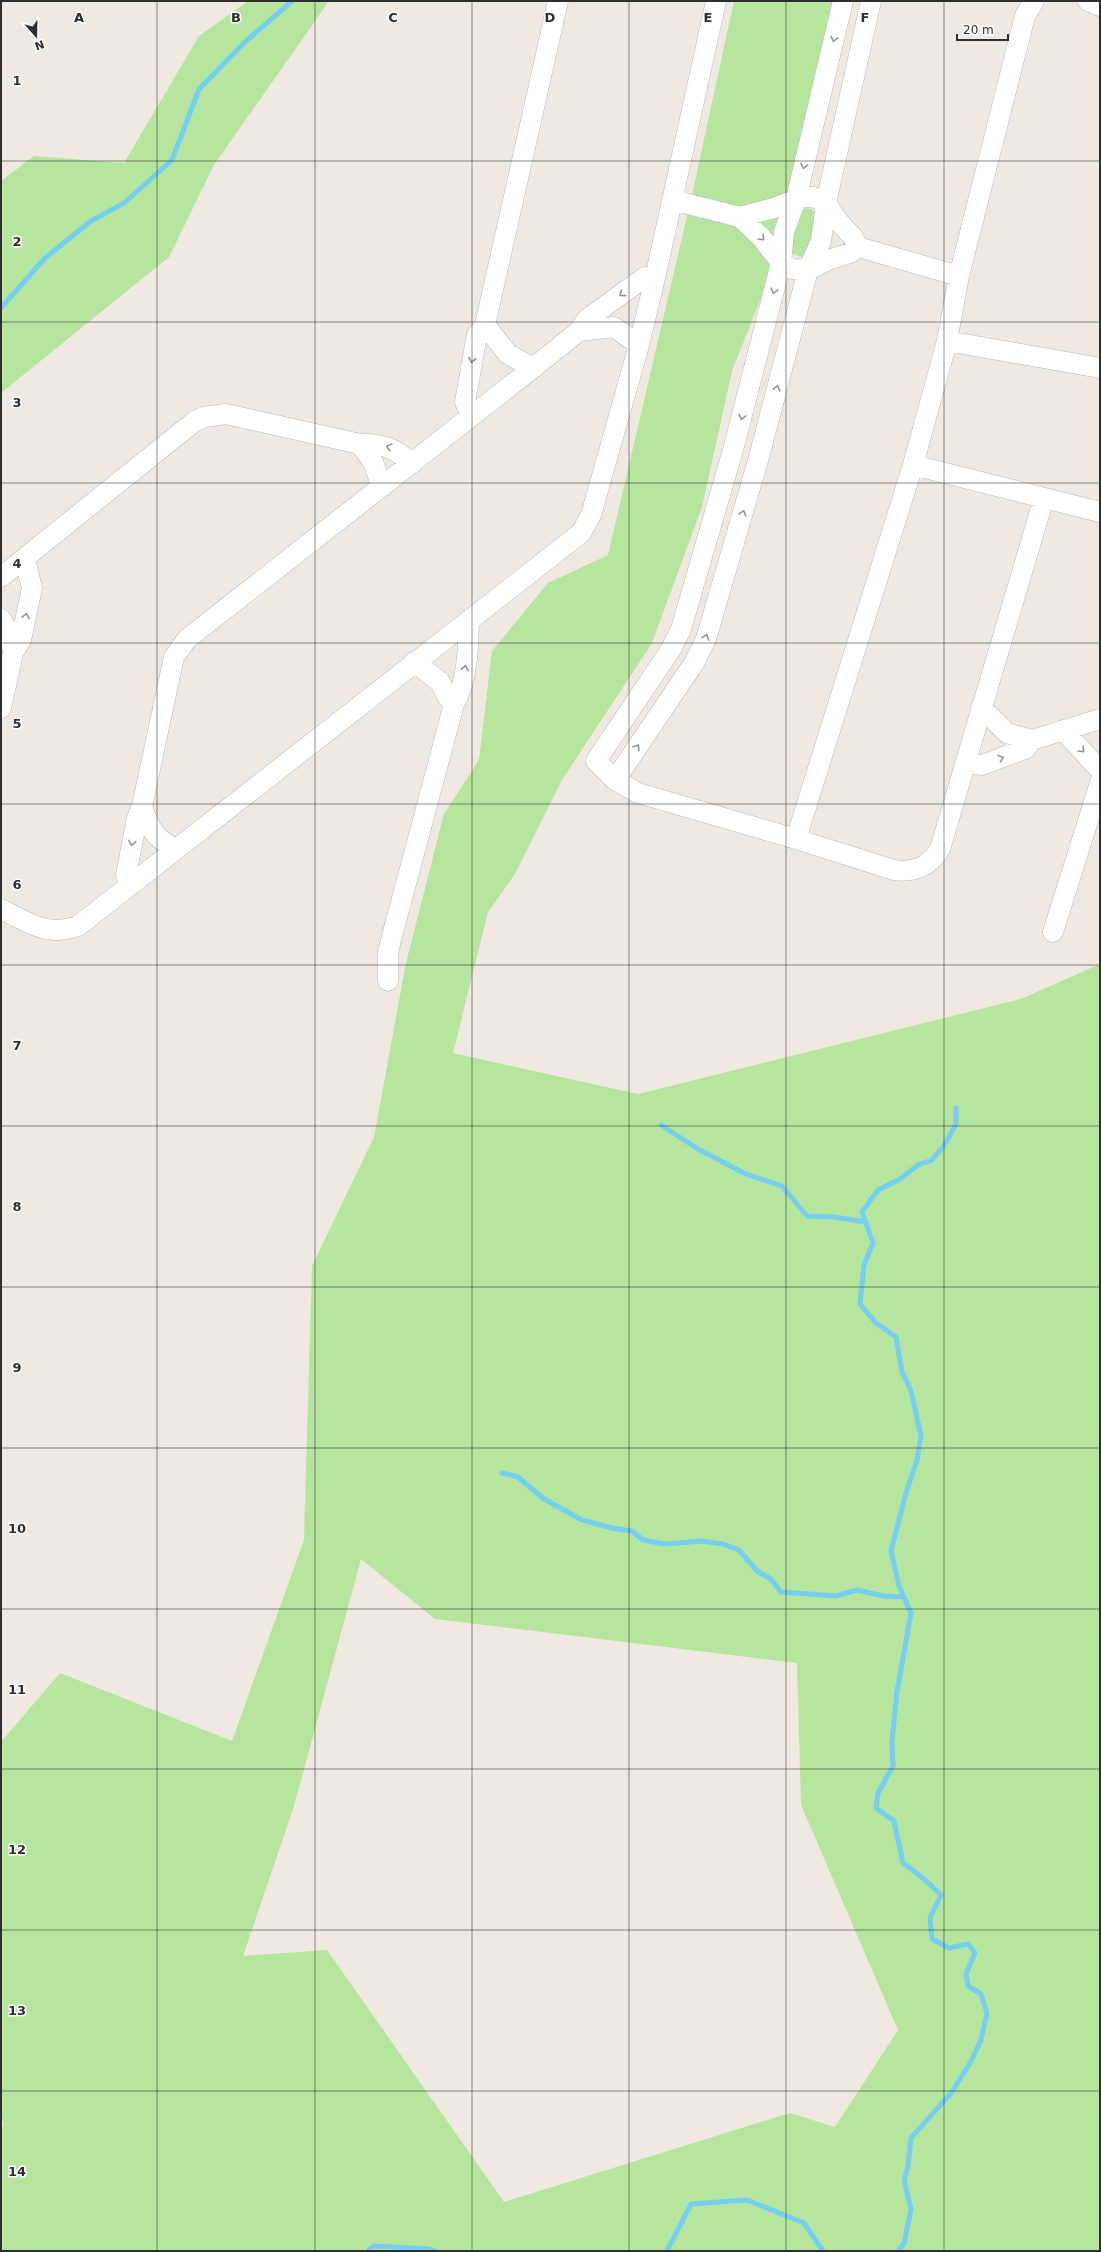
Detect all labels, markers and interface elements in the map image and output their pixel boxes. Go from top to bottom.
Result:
text: A [74,10,84,25]
text: B [231,10,241,25]
text: C [388,10,398,25]
text: D [545,10,556,25]
text: E [704,10,712,25]
text: F [861,10,869,25]
north arrow [16,16,56,56]
scale bar [957,16,1008,42]
text: 20 m [963,23,994,37]
one-way arrow [830,35,839,42]
text: N [33,37,46,53]
text: 1 [12,73,22,88]
one-way arrow [801,162,809,169]
one-way arrow [757,233,765,241]
text: 2 [12,234,22,249]
one-way arrow [770,287,779,294]
one-way arrow [619,289,626,297]
one-way arrow [469,357,477,363]
one-way arrow [773,384,781,391]
text: 3 [12,395,22,410]
one-way arrow [738,414,746,420]
one-way arrow [385,444,392,452]
one-way arrow [738,510,747,517]
text: 4 [12,556,22,571]
one-way arrow [21,613,29,619]
one-way arrow [701,634,710,641]
one-way arrow [460,664,469,671]
text: 5 [12,716,22,731]
one-way arrow [632,745,639,752]
one-way arrow [1077,745,1085,753]
one-way arrow [997,754,1004,763]
one-way arrow [128,840,136,846]
text: 6 [12,877,22,892]
text: 7 [12,1038,22,1053]
text: 8 [12,1199,22,1214]
text: 9 [12,1360,22,1375]
text: 10 [8,1521,26,1536]
text: 11 [8,1682,26,1697]
text: 12 [8,1842,26,1857]
text: 13 [8,2003,26,2018]
text: 14 [8,2164,26,2179]

